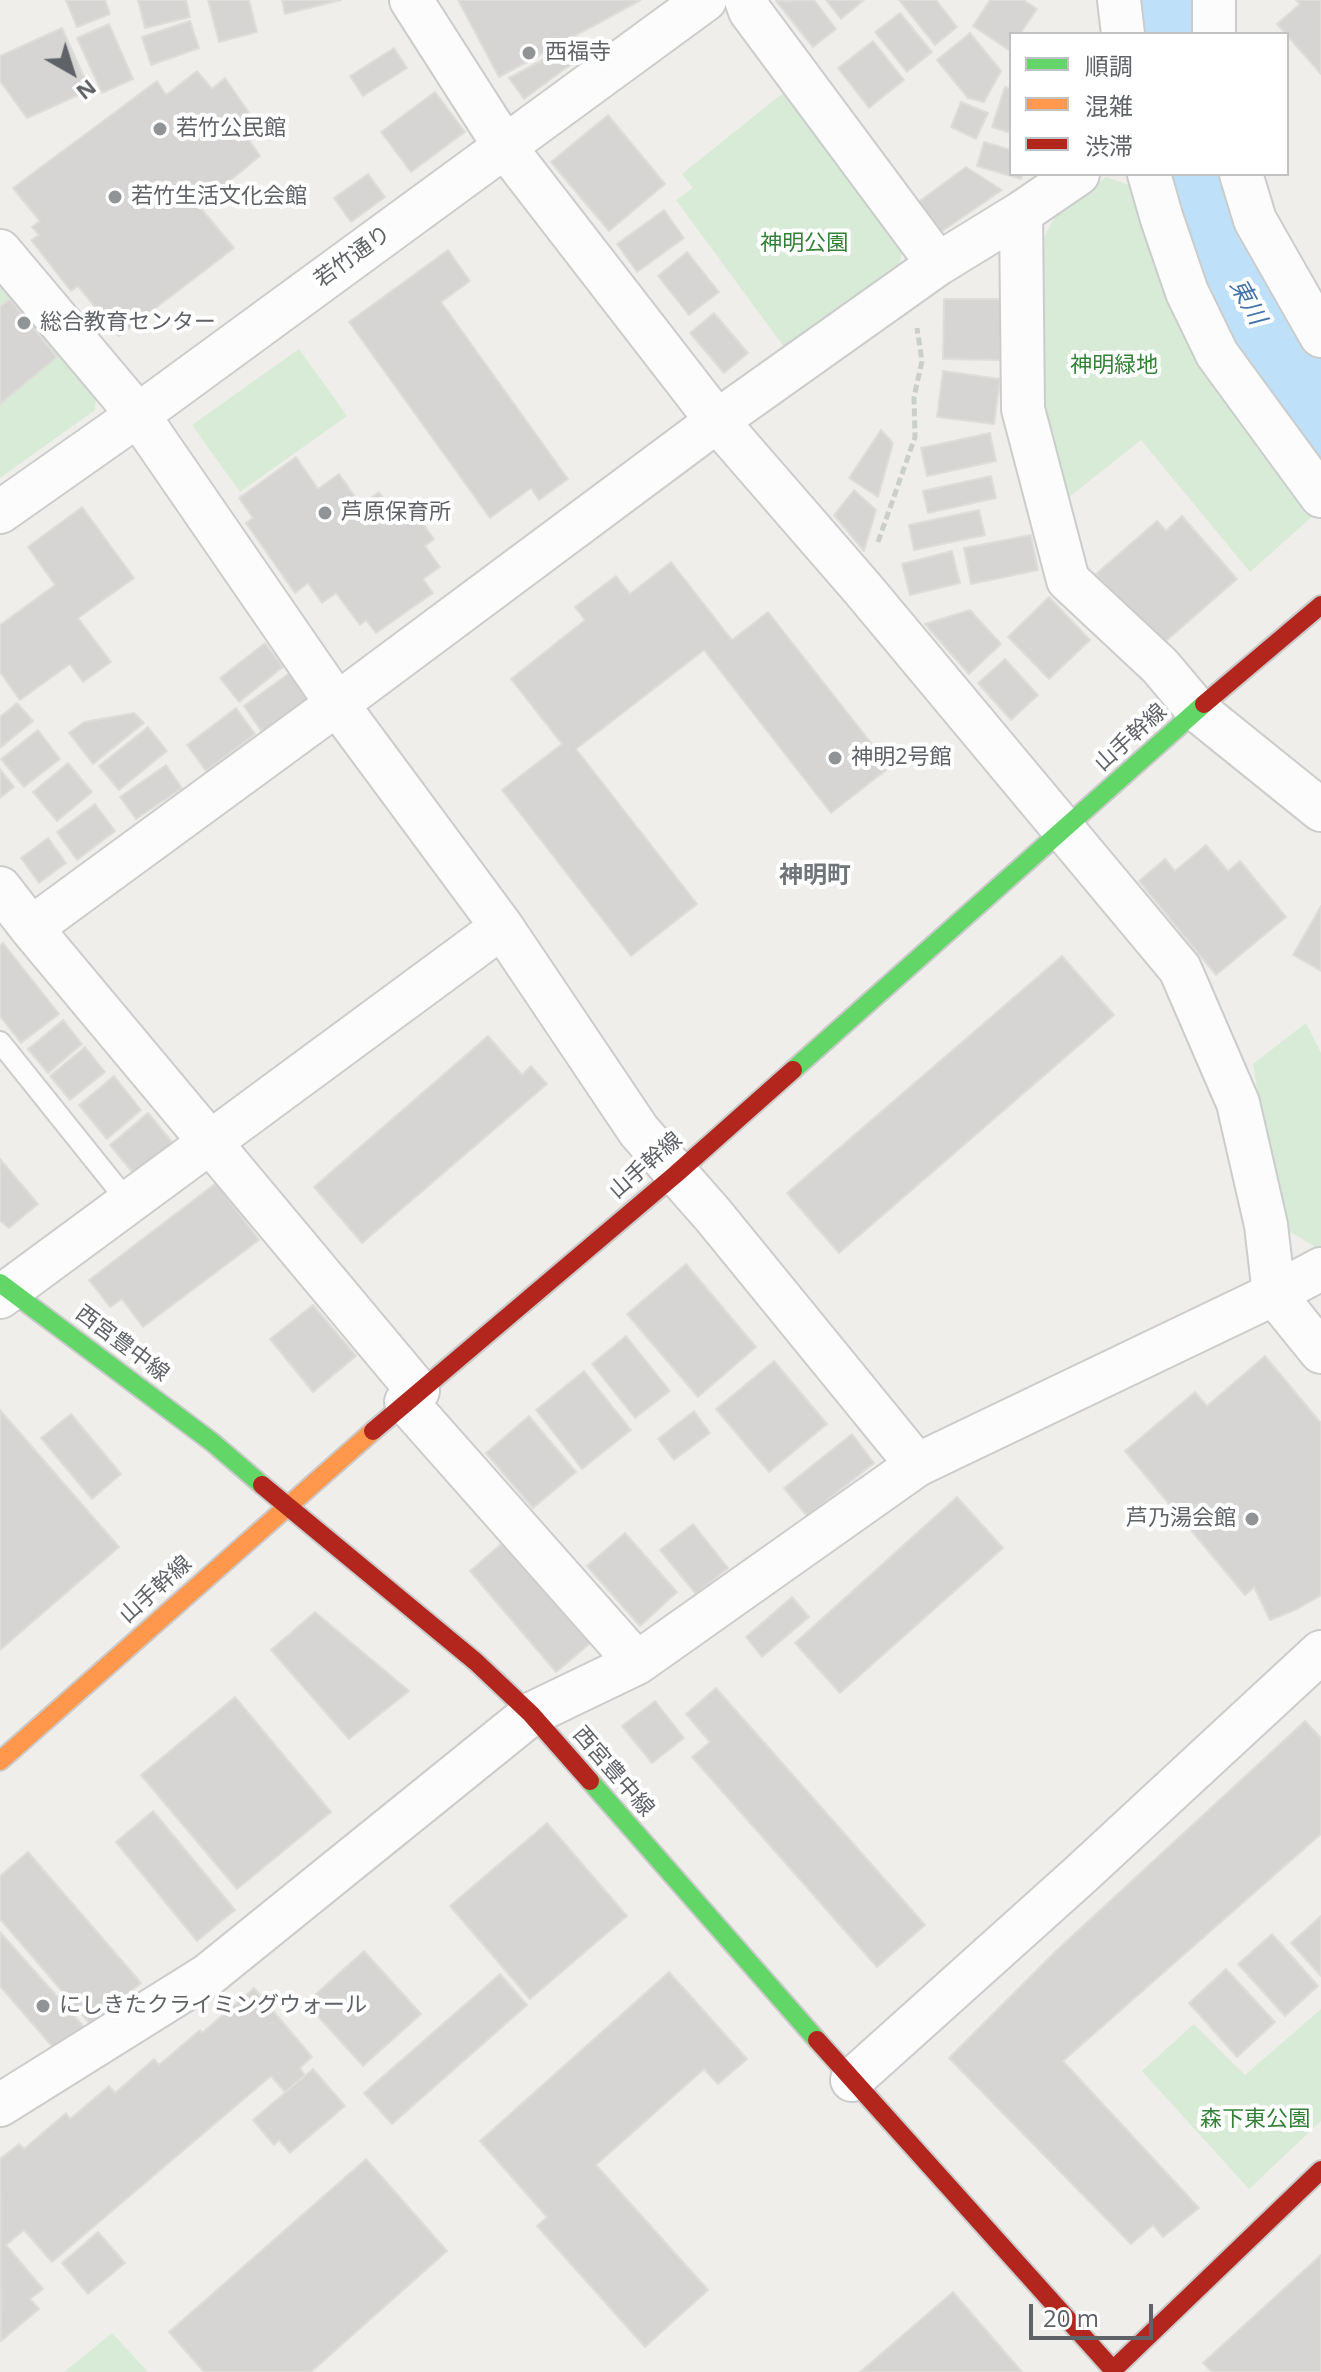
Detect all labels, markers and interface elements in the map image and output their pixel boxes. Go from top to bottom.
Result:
north arrow [32,32,112,112]
legend [1009,32,1289,176]
place label: 西福寺 [545,40,611,66]
marker: 西福寺 [520,44,538,62]
text: 順調 [1085,49,1133,82]
text: N [71,73,104,108]
text: 混雑 [1085,89,1133,122]
place label: 若竹公民館 [176,116,286,142]
marker: 若竹公民館 [151,120,169,138]
text: 渋滞 [1085,129,1133,162]
place label: 若竹生活文化会館 [131,184,307,210]
marker: 若竹生活文化会館 [106,188,124,206]
street label: 若竹通り [310,220,396,294]
park label: 神明公園 [760,231,848,257]
water label: 東川 [1223,274,1271,330]
place label: 総合教育センター [40,310,216,336]
marker: 総合教育センター [15,314,33,332]
park label: 神明緑地 [1070,353,1158,379]
place label: 芦原保育所 [341,500,451,526]
marker: 芦原保育所 [316,504,334,522]
street label: 山手幹線 [1089,699,1173,777]
place label: 神明2号館 [851,745,952,771]
marker: 神明2号館 [826,749,844,767]
district label: 神明町 [779,862,851,890]
street label: 山手幹線 [604,1127,688,1205]
street label: 西宮豊中線 [70,1300,174,1388]
place label: 芦乃湯会館 [1126,1506,1236,1532]
marker: 芦乃湯会館 [1243,1510,1261,1528]
street label: 山手幹線 [114,1551,198,1629]
street label: 西宮豊中線 [567,1722,659,1822]
place label: にしきたクライミングウォール [59,1993,367,2019]
marker: にしきたクライミングウォール [34,1997,52,2015]
park label: 森下東公園 [1200,2107,1310,2133]
scale bar [1033,2288,1157,2338]
text: 20 m [1043,2301,1099,2334]

